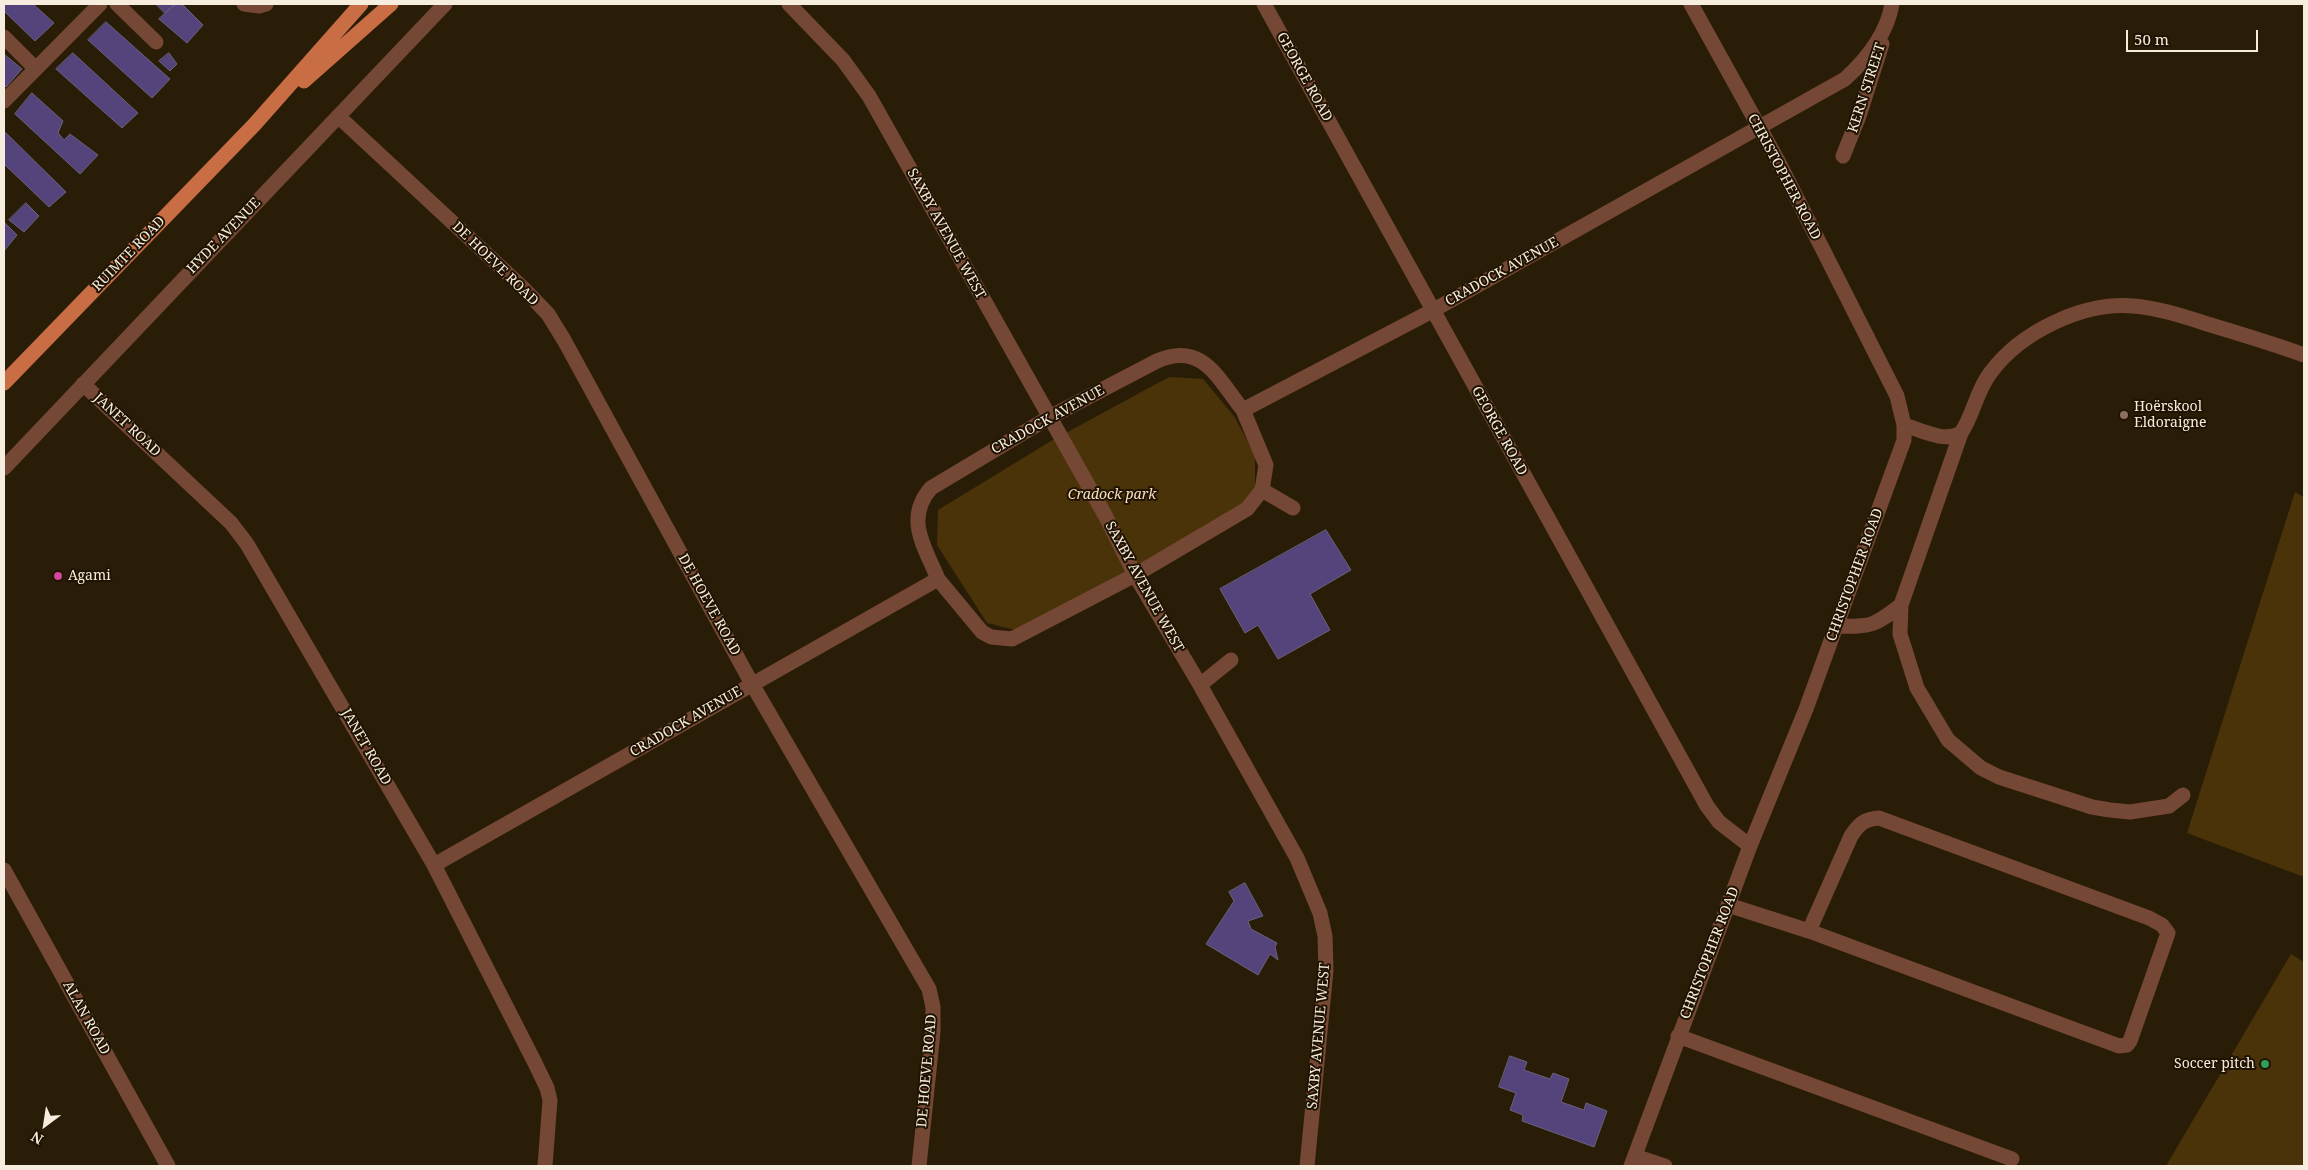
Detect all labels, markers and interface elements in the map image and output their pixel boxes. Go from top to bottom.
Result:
scale bar [2128,20,2260,52]
street label: GEORGE ROAD [1273,29,1335,125]
text: 50 m [2134,29,2169,49]
street label: KERN STREET [1845,41,1889,135]
street label: CHRISTOPHER ROAD [1744,111,1824,243]
street label: SAXBY AVENUE WEST [903,166,989,302]
street label: HYDE AVENUE [184,195,264,277]
street label: RUIMTE ROAD [89,213,169,295]
street label: DE HOEVE ROAD [448,219,542,309]
street label: CRADOCK AVENUE [1443,234,1561,310]
street label: CRADOCK AVENUE [989,382,1107,458]
street label: GEORGE ROAD [1468,383,1530,479]
street label: JANET ROAD [90,390,164,460]
place label: Hoërskool Eldoraigne [2134,399,2206,432]
marker: Hoërskool Eldoraigne [2118,409,2130,421]
park label: Cradock park [1068,487,1156,503]
street label: CHRISTOPHER ROAD [1823,506,1887,644]
street label: SAXBY AVENUE WEST [1101,519,1187,655]
street label: DE HOEVE ROAD [674,551,744,659]
place label: Agami [68,568,111,584]
marker: Agami [52,570,64,582]
street label: CRADOCK AVENUE [627,683,745,761]
street label: JANET ROAD [337,706,395,788]
street label: CHRISTOPHER ROAD [1677,885,1743,1021]
street label: SAXBY AVENUE WEST [1304,962,1334,1110]
street label: ALAN ROAD [59,978,113,1058]
street label: DE HOEVE ROAD [914,1014,940,1128]
place label: Soccer pitch [2174,1056,2255,1072]
marker: Soccer pitch [2259,1058,2271,1070]
north arrow [20,1100,70,1150]
text: N [27,1127,47,1149]

